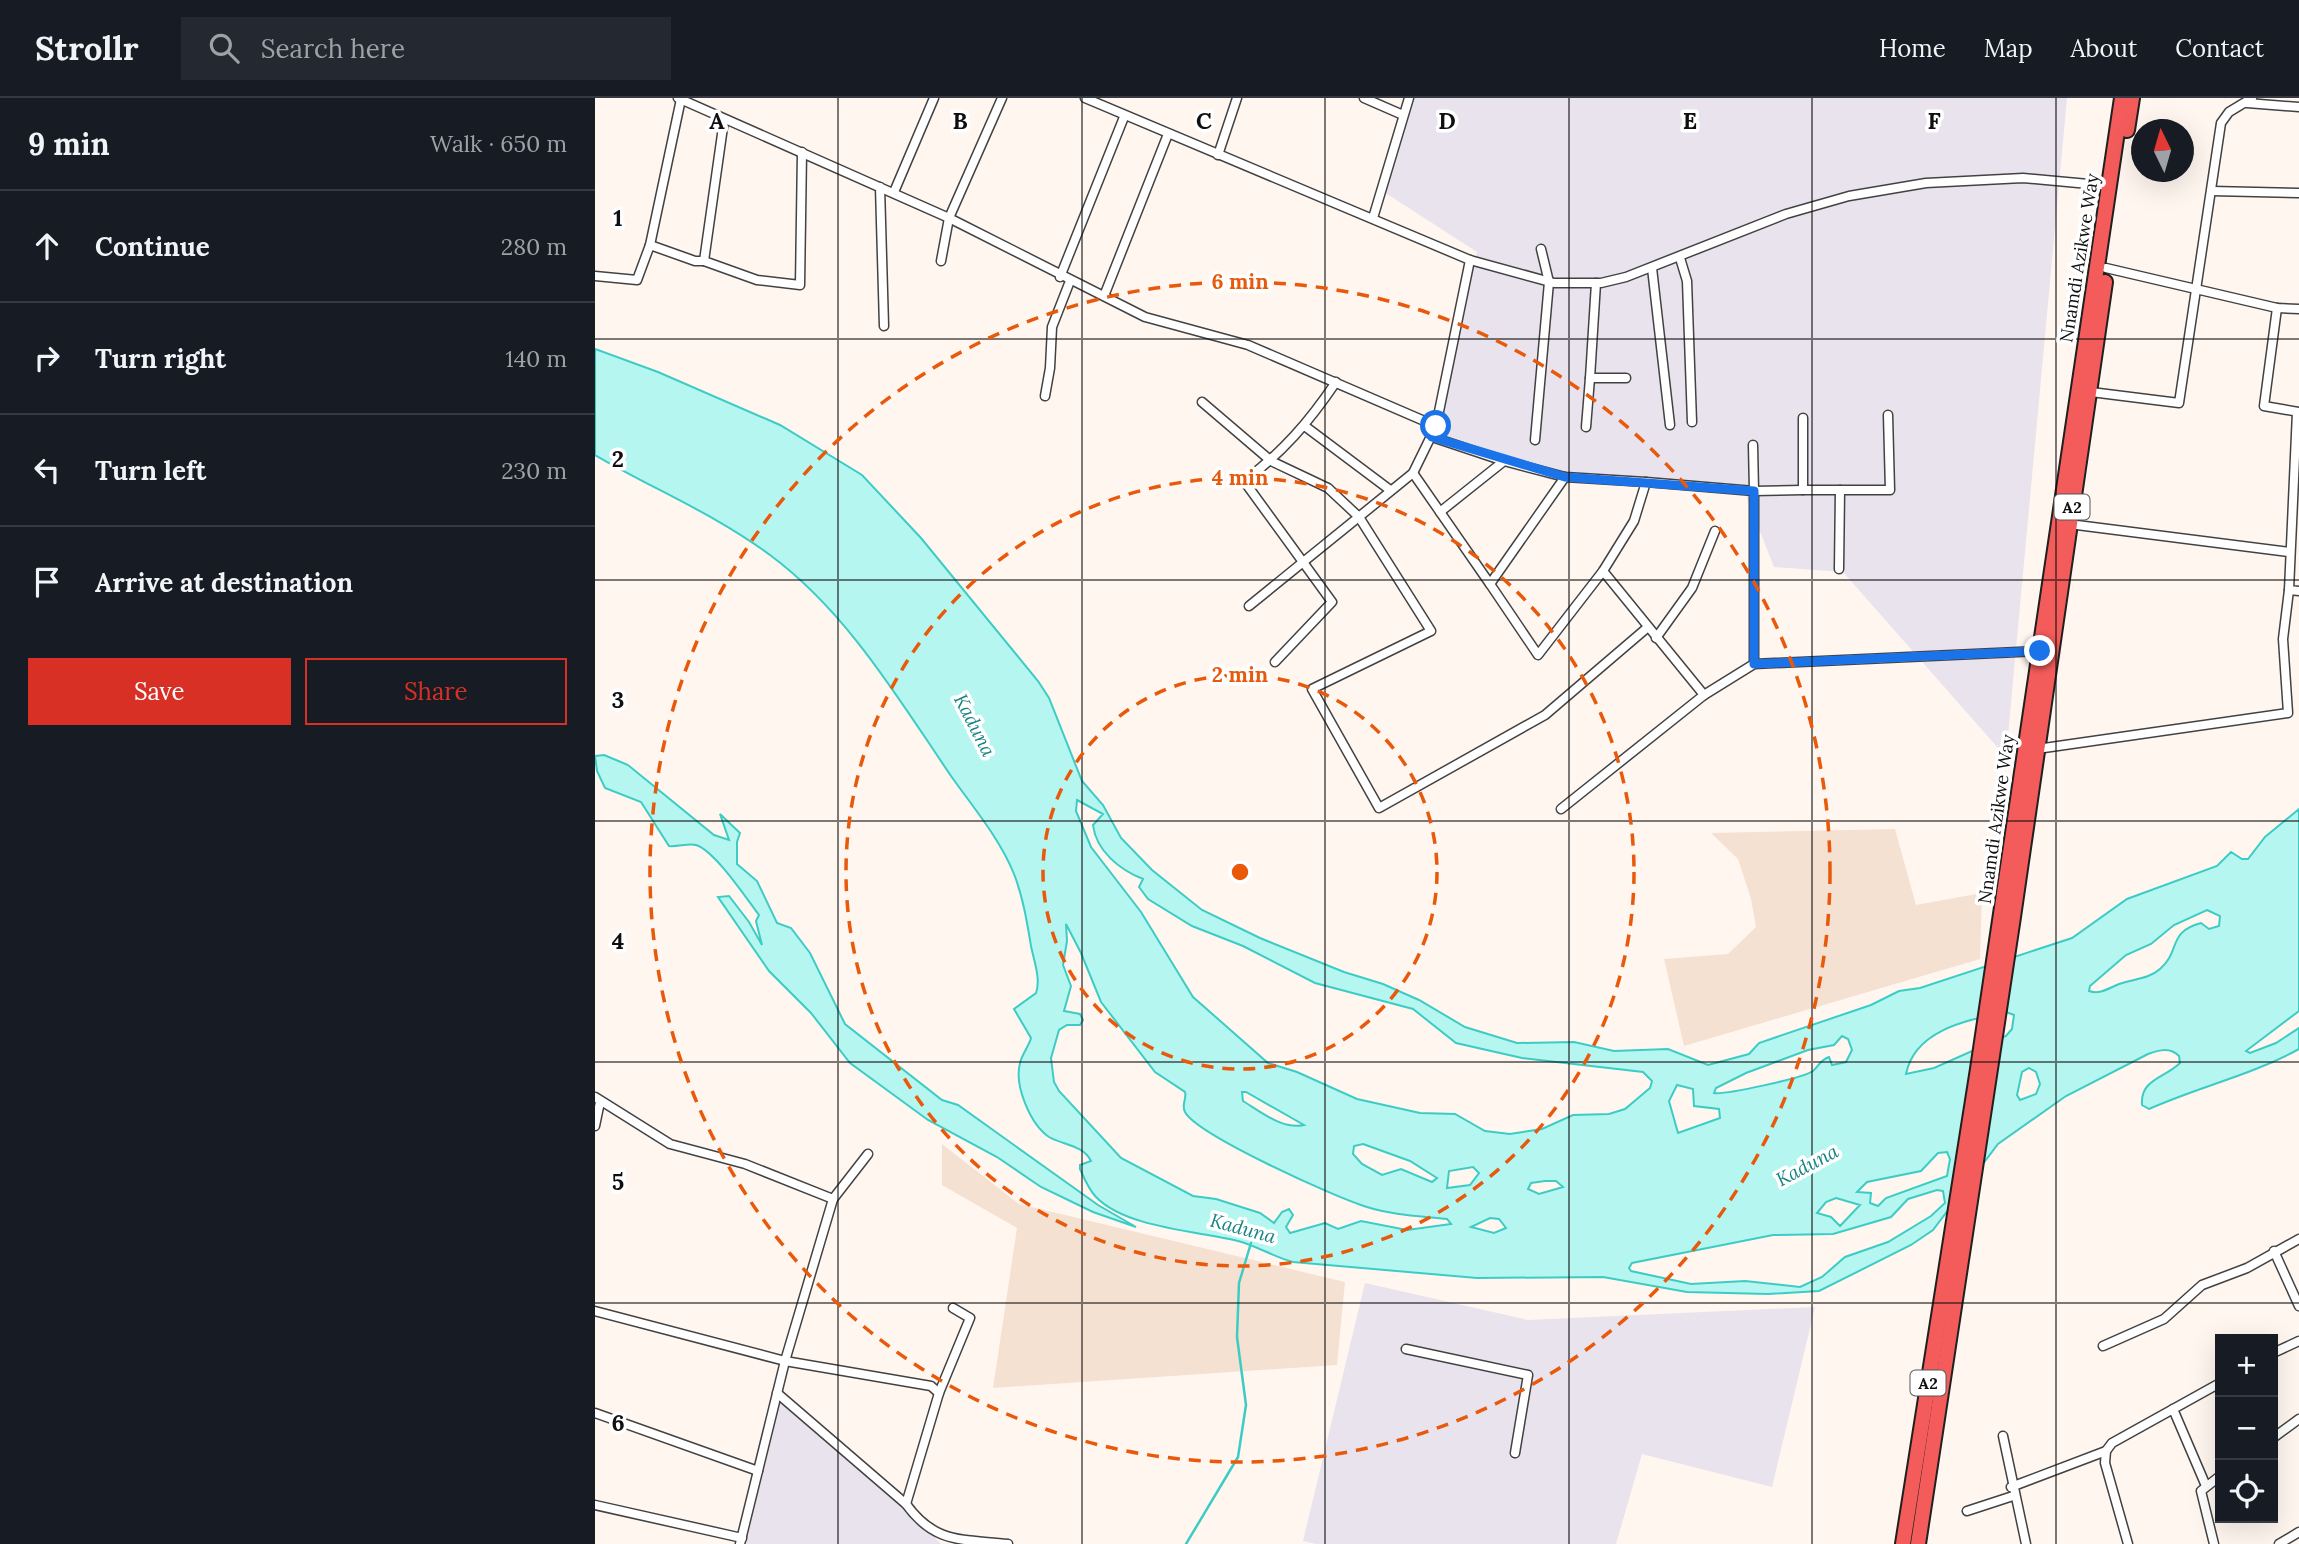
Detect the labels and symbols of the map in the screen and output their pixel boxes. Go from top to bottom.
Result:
text: A [709,106,725,135]
text: B [952,106,968,135]
text: C [1196,106,1212,135]
text: D [1438,106,1456,135]
text: E [1683,106,1697,135]
text: F [1927,106,1941,135]
north arrow [2131,119,2194,182]
street label: Nnamdi Azikwe Way [2054,171,2104,344]
text: 1 [613,203,623,232]
text: 6 min [1211,268,1269,295]
route start [1420,410,1451,441]
text: 2 [612,444,624,473]
text: 4 min [1212,464,1268,491]
road number: A2 [2055,494,2089,520]
route end [2024,635,2055,666]
text: 2 min [1212,661,1268,688]
text: 3 [612,685,624,714]
water label: Kaduna [949,690,1001,761]
street label: Nnamdi Azikwe Way [1973,732,2019,905]
centre of rings [1228,860,1252,884]
text: 4 [612,926,624,955]
water label: Kaduna [1772,1138,1843,1191]
text: 5 [612,1167,624,1196]
water label: Kaduna [1208,1208,1279,1248]
road number: A2 [1911,1371,1945,1396]
text: 6 [611,1408,625,1437]

